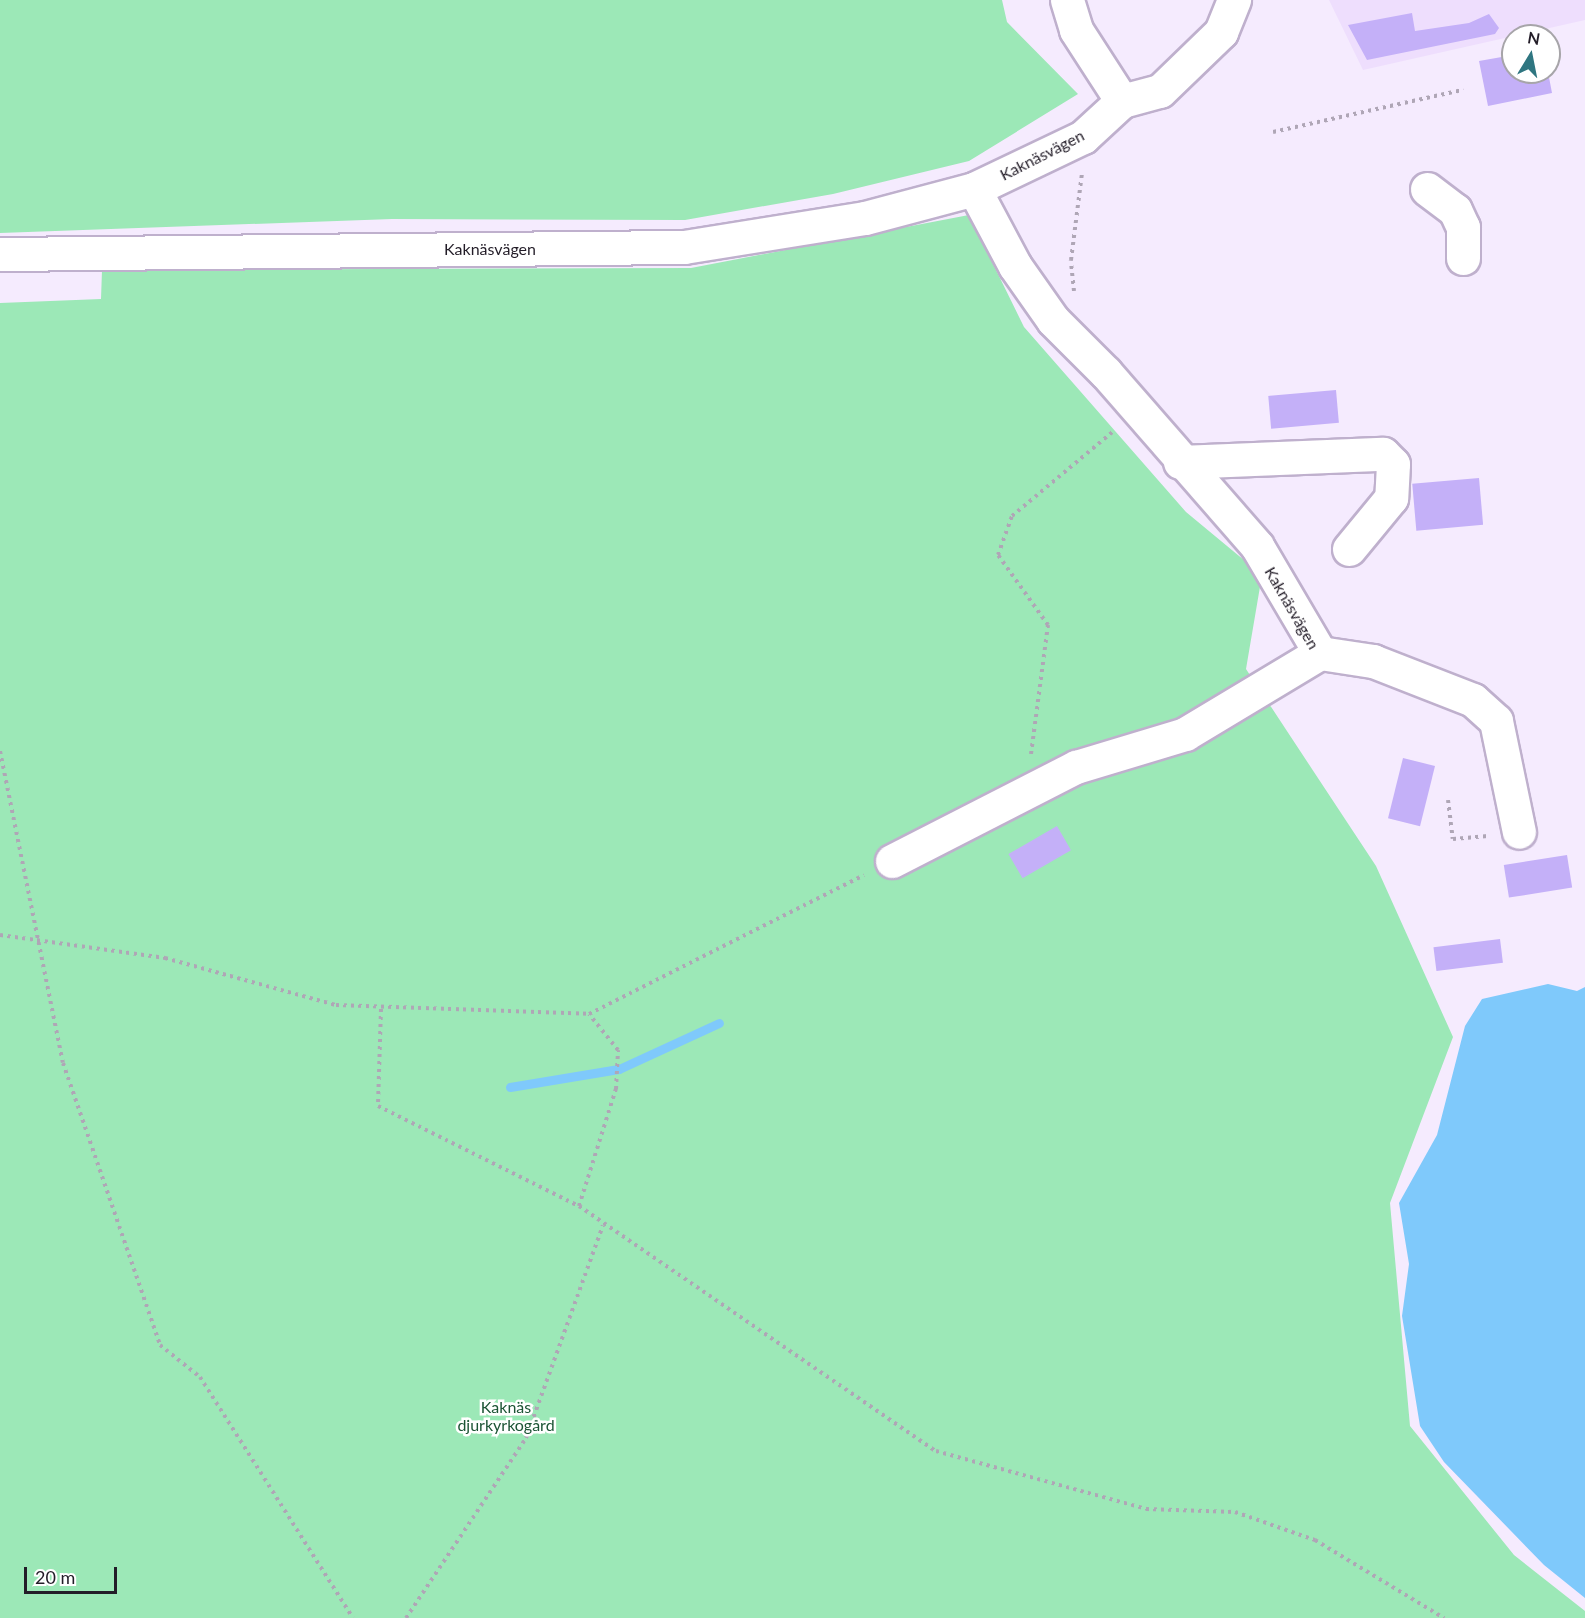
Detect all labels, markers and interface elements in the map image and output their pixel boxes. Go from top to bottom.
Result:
north arrow [1501,24,1561,84]
text: N [1526,27,1542,48]
street label: Kaknäsvägen [997,126,1087,184]
street label: Kaknäsvägen [444,239,536,259]
street label: Kaknäsvägen [1261,563,1323,653]
park label: Kaknäs djurkyrkogård [457,1397,555,1435]
scale bar [27,1555,120,1593]
text: 20 m [35,1566,75,1588]

